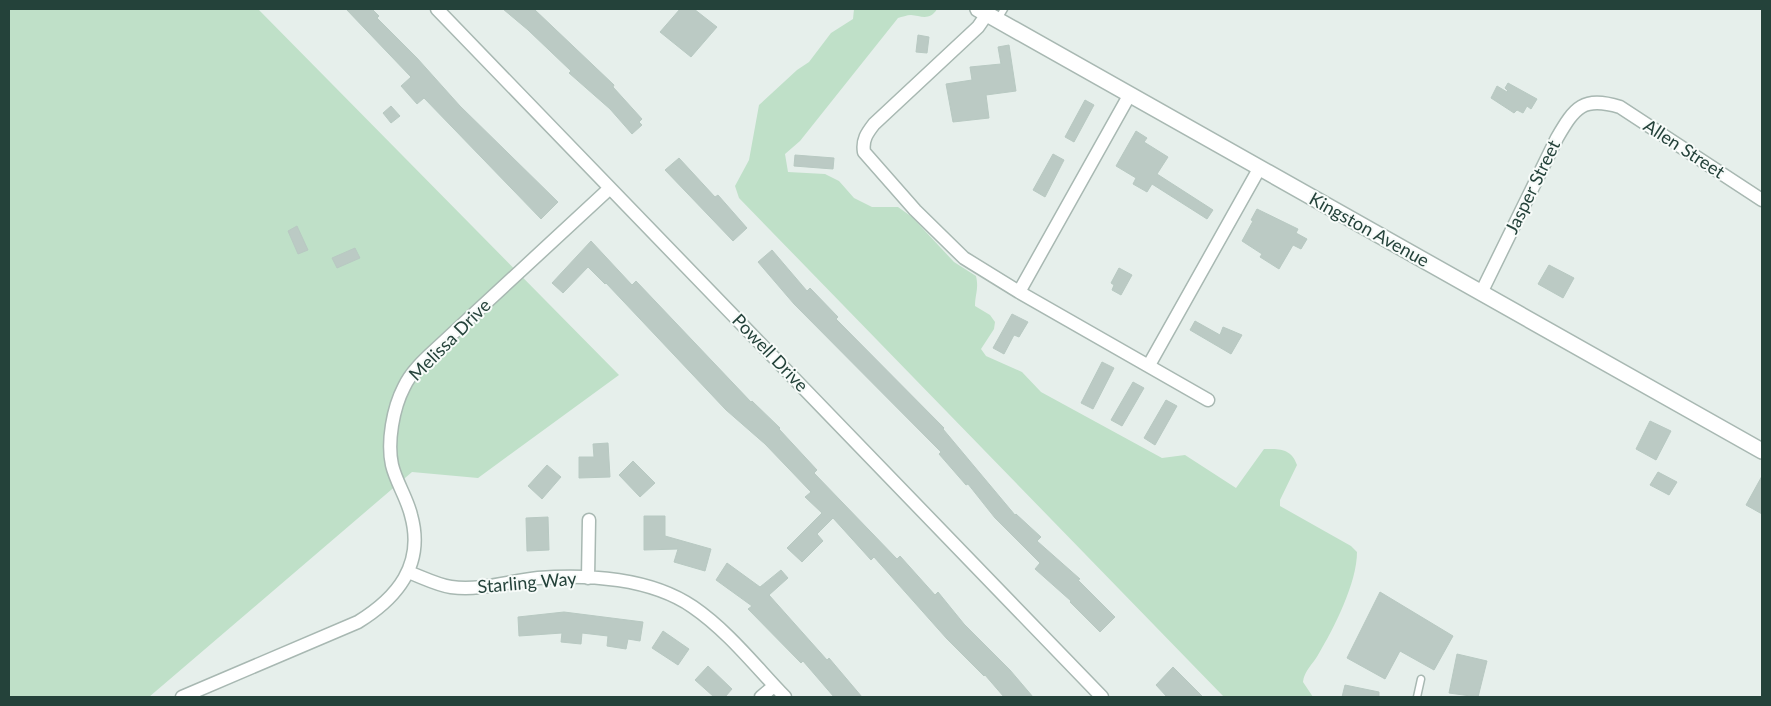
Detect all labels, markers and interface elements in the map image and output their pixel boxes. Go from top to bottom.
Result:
street label: Allen Street [1640,114,1730,183]
street label: Jasper Street [1500,136,1565,237]
street label: Kingston Avenue [1306,187,1433,271]
street label: Melissa Drive [404,294,495,385]
street label: Powell Drive [728,309,813,396]
street label: Starling Way [477,567,578,597]

